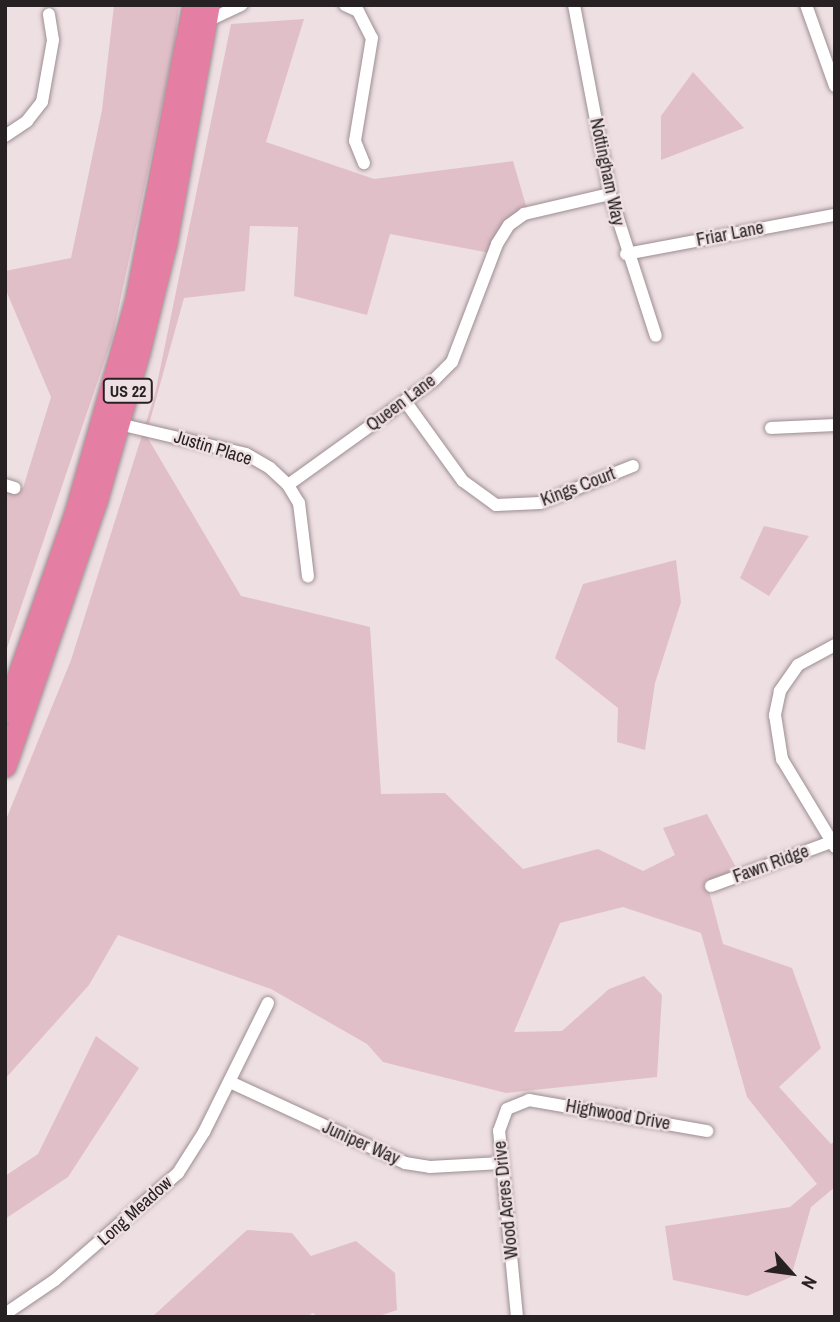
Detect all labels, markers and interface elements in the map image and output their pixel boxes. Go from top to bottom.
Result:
street label: Nottingham Way [585,116,629,228]
street label: Friar Lane [695,217,765,251]
street label: Queen Lane [362,370,440,436]
road number: US 22 [102,378,154,404]
street label: Justin Place [171,426,255,470]
street label: Kings Court [538,463,618,511]
street label: Fawn Ridge [730,840,812,888]
street label: Highwood Drive [564,1095,672,1135]
street label: Juniper Way [319,1116,403,1170]
street label: Wood Acres Drive [489,1139,523,1261]
street label: Long Meadow [93,1172,177,1250]
north arrow [756,1238,826,1308]
text: N [795,1272,824,1294]

